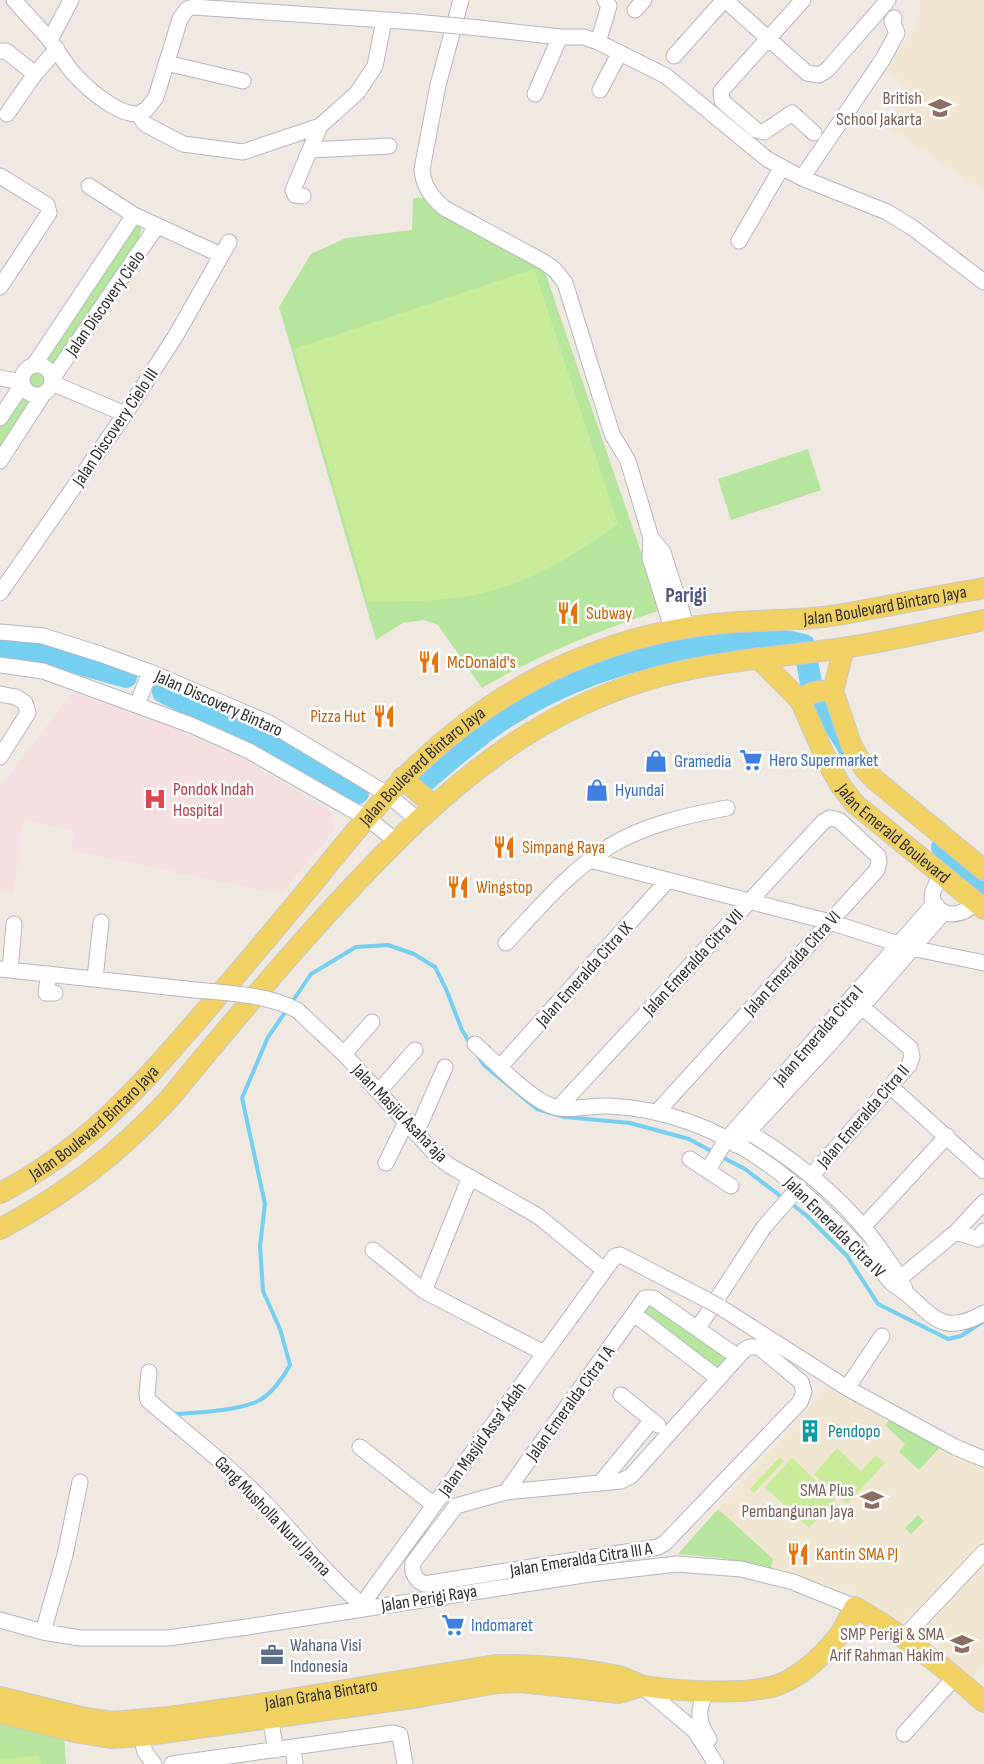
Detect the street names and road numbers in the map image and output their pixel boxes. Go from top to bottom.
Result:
street label: Jalan Discovery Cielo [61,247,150,361]
street label: Jalan Discovery Cielo III [68,364,163,491]
street label: Jalan Boulevard Bintaro Jaya [802,581,968,630]
street label: Jalan Discovery Bintaro [151,665,286,741]
street label: Jalan Boulevard Bintaro Jaya [355,703,489,831]
street label: Jalan Emerald Boulevard [832,779,954,888]
street label: Jalan Emeralda Citra VII [638,905,748,1021]
street label: Jalan Emeralda Citra VI [739,906,845,1021]
street label: Jalan Emeralda Citra IX [531,917,637,1032]
street label: Jalan Emeralda Citra I [768,981,868,1091]
street label: Jalan Masjid Asaha’aja [347,1059,452,1167]
street label: Jalan Boulevard Bintaro Jaya [25,1061,163,1185]
street label: Jalan Emeralda Citra II [812,1061,914,1173]
street label: Jalan Emeralda Citra IV [779,1172,889,1282]
street label: Jalan Emeralda Citra I A [521,1342,619,1466]
street label: Jalan Masjid Assa' Adah [434,1378,531,1501]
street label: Gang Musholla Nurul Janna [210,1452,335,1581]
street label: Jalan Emeralda Citra III A [507,1538,654,1581]
street label: Jalan Perigi Raya [379,1581,479,1617]
street label: Jalan Graha Bintaro [263,1675,379,1714]

